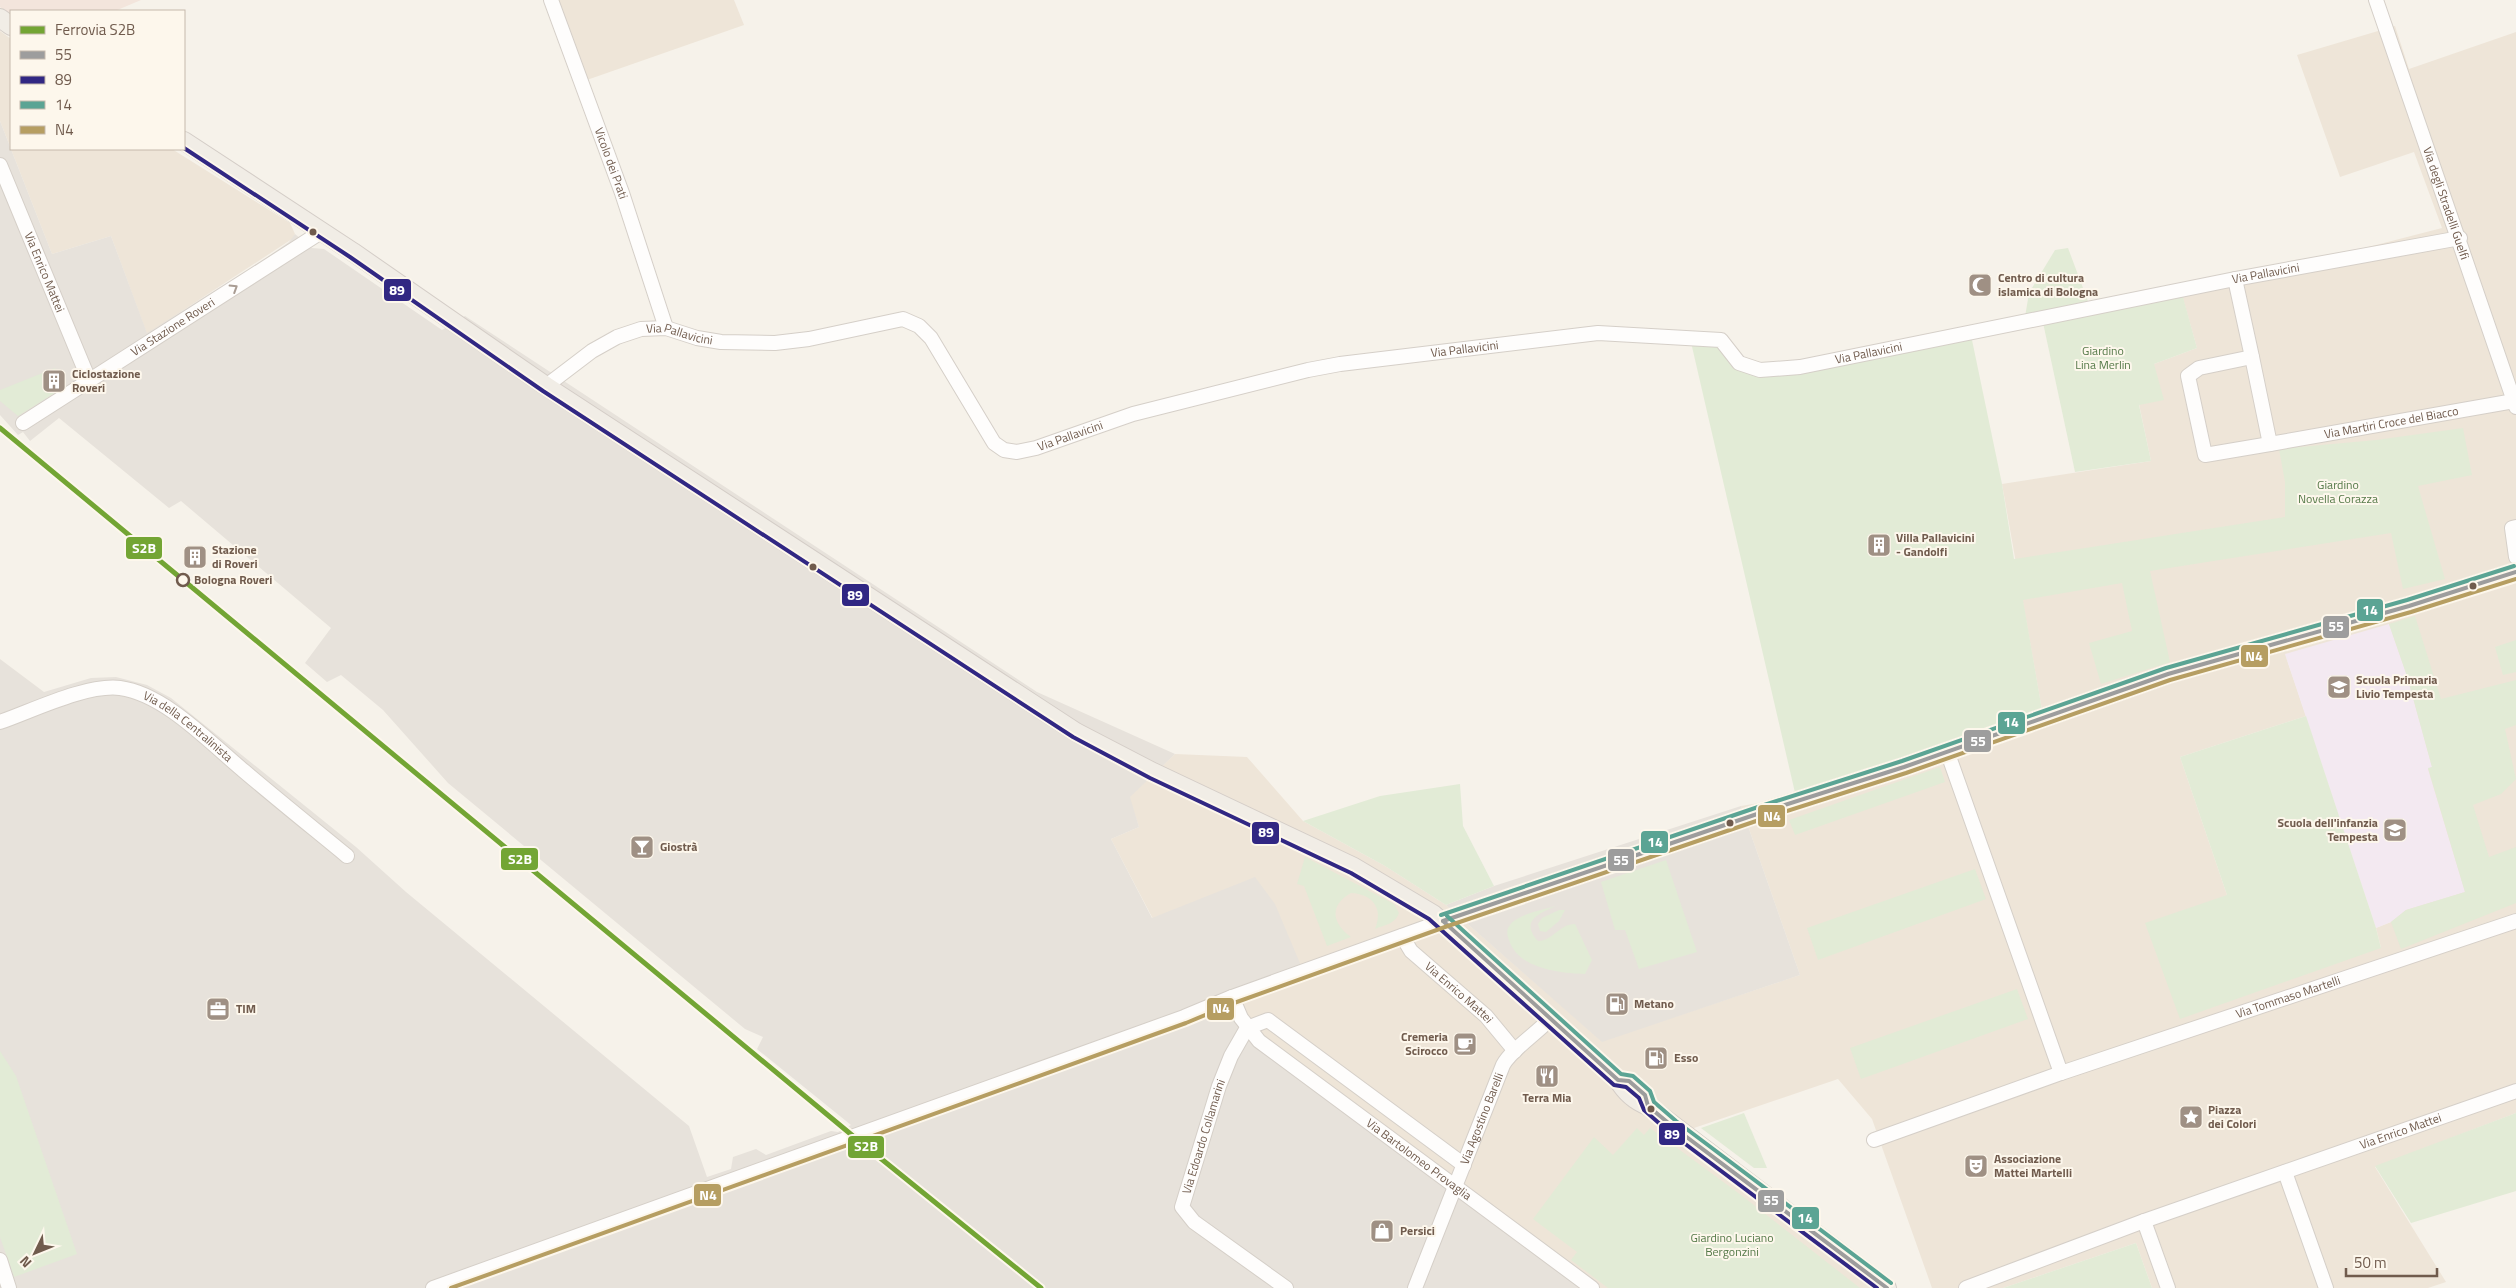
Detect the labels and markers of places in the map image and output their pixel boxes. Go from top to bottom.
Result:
unlabelled marker [308,227,318,237]
place label: Centro di cultura islamica di Bologna [1998,268,2098,301]
mosque icon: Centro di cultura islamica di Bologna [1967,272,1993,298]
place label: Ciclostazione Roveri [72,364,140,397]
building icon: Ciclostazione Roveri [41,368,67,394]
place label: Villa Pallavicini - Gandolfi [1896,528,1975,561]
building icon: Villa Pallavicini - Gandolfi [1866,532,1892,558]
place label: Stazione di Roveri [212,540,258,573]
building icon: Stazione di Roveri [182,544,208,570]
unlabelled marker [808,562,818,572]
place label: Bologna Roveri [194,570,272,589]
marker: Bologna Roveri [176,573,190,587]
unlabelled marker [2468,581,2478,591]
place label: Scuola Primaria Livio Tempesta [2356,670,2437,703]
school or university icon: Scuola Primaria Livio Tempesta [2326,674,2352,700]
place label: Scuola dell'infanzia Tempesta [2278,813,2378,846]
school or university icon: Scuola dell'infanzia Tempesta [2382,817,2408,843]
unlabelled marker [1725,818,1735,828]
bar icon: Giostrà [629,834,655,860]
place label: Giostrà [660,837,697,856]
fuel station icon: Metano [1604,991,1630,1017]
place label: Metano [1634,994,1674,1013]
office icon: TIM [205,996,231,1022]
place label: TIM [236,999,256,1018]
place label: Cremeria Scirocco [1401,1027,1448,1060]
cafe icon: Cremeria Scirocco [1452,1031,1478,1057]
fuel station icon: Esso [1643,1045,1669,1071]
place label: Esso [1674,1048,1698,1067]
restaurant icon: Terra Mia [1534,1063,1560,1089]
place label: Terra Mia [1523,1088,1571,1107]
place label: Piazza dei Colori [2208,1100,2256,1133]
unlabelled marker [1646,1104,1656,1114]
place icon: Piazza dei Colori [2178,1104,2204,1130]
place label: Associazione Mattei Martelli [1994,1149,2072,1182]
theatre icon: Associazione Mattei Martelli [1963,1153,1989,1179]
shop icon: Persici [1369,1218,1395,1244]
place label: Persici [1400,1221,1435,1240]

